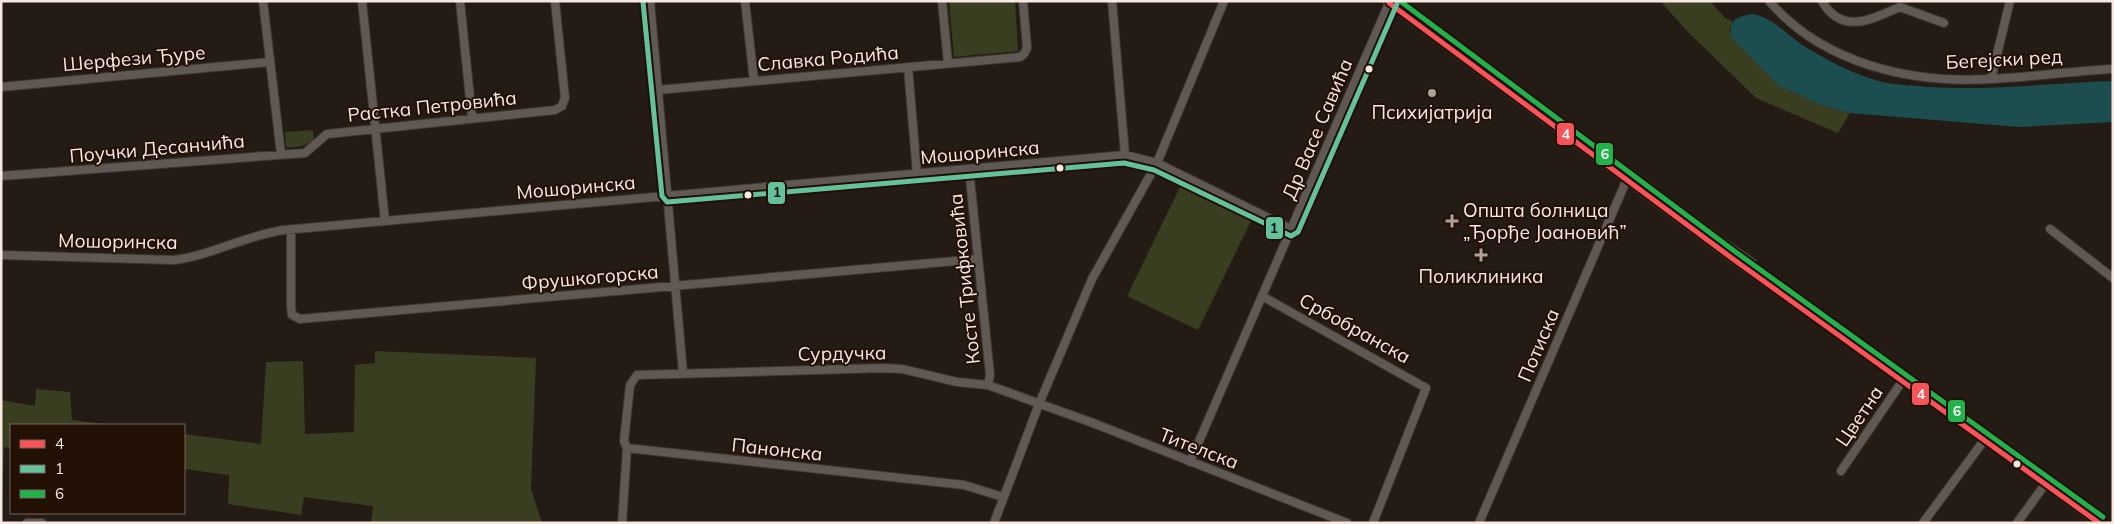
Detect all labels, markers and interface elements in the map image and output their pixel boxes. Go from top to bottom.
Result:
street label: Шерфези Ђуре [62,40,206,76]
street label: Славка Родића [756,40,900,76]
street label: Бегејски ред [1945,44,2063,74]
street label: Др Васе Савића [1277,55,1357,203]
unlabelled marker [1364,64,1374,74]
street label: Растка Петровића [346,85,518,127]
marker: Психијатрија [1426,87,1438,99]
place label: Психијатрија [1371,100,1493,124]
line badge: 4 [1556,122,1575,146]
text: 4 [1562,125,1571,143]
street label: Поучки Десанчића [68,128,246,168]
street label: Мошоринска [919,135,1041,169]
line badge: 6 [1595,142,1614,166]
text: 6 [1601,145,1609,163]
unlabelled marker [1055,163,1065,173]
street label: Мошоринска [515,170,637,204]
line badge: 1 [767,181,786,205]
text: 1 [773,183,781,201]
unlabelled marker [743,190,753,200]
street label: Косте Трифковића [943,192,985,366]
place label: Општа болница „Ђорђе Јоановић” [1463,198,1627,244]
marker: Општа болница „Ђорђе Јоановић” [1445,214,1459,228]
line badge: 1 [1265,216,1284,240]
text: 1 [1270,219,1278,237]
street label: Мошоринска [58,228,178,254]
marker: Поликлиника [1474,248,1488,262]
street label: Фрушкогорска [520,259,660,295]
place label: Поликлиника [1418,264,1544,288]
street label: Србобранска [1295,288,1415,368]
street label: Потиска [1512,305,1564,385]
street label: Сурдучка [797,340,887,366]
street label: Цветна [1830,381,1888,451]
line badge: 4 [1911,382,1930,406]
text: 4 [1917,385,1926,403]
line badge: 6 [1947,399,1966,423]
text: 6 [1953,402,1961,420]
street label: Тителска [1156,422,1242,474]
legend [10,424,185,514]
street label: Панонска [730,432,824,466]
text: 4 [55,434,64,453]
text: 1 [55,459,64,478]
unlabelled marker [2012,459,2022,469]
text: 6 [55,484,64,503]

